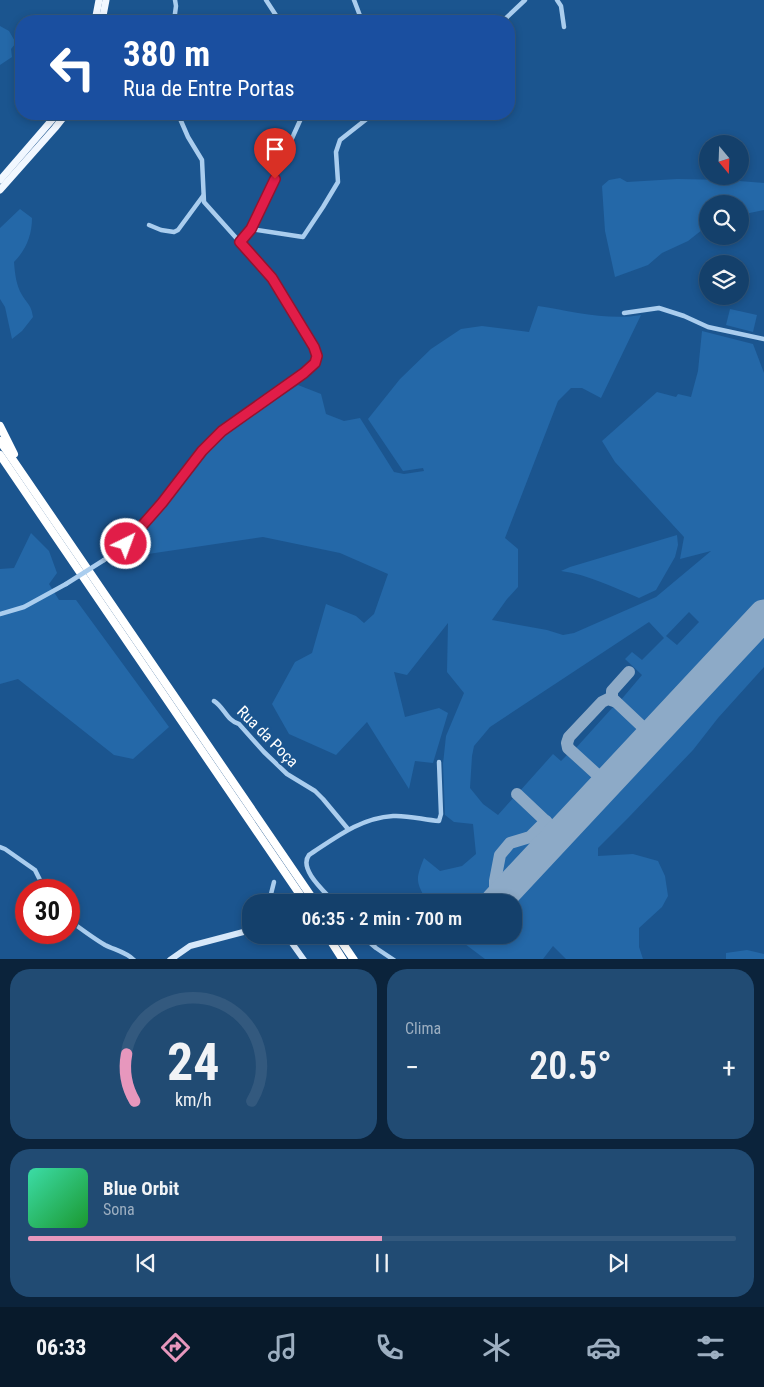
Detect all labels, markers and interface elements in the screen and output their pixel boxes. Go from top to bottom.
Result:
text: 380 m [123,34,210,75]
icon: left [40,35,105,100]
text: Rua de Entre Portas [123,76,295,101]
pin [254,128,296,179]
icon: arrive [261,135,289,163]
north arrow [699,135,749,185]
map controls [699,135,749,305]
button: search [699,195,749,245]
button: layers [699,255,749,305]
position arrow [99,517,151,569]
street label: Rua da Poça [233,702,302,771]
speed limit sign: 30 [15,879,80,944]
text: 06:35 · 2 min · 700 m [302,907,462,930]
text: Clima [405,1019,441,1038]
text: 24 [167,1032,220,1093]
text: 20.5° [529,1044,612,1088]
text: − [405,1051,419,1084]
text: + [722,1051,736,1084]
text: km/h [175,1089,212,1110]
text: Blue Orbit [103,1177,179,1200]
text: Sona [103,1200,135,1219]
icon: previous [132,1249,160,1277]
icon: pause [368,1249,396,1277]
icon: next [604,1249,632,1277]
icon: directions [158,1330,193,1365]
icon: music [265,1330,300,1365]
icon: phone [372,1330,407,1365]
icon: climate [479,1330,514,1365]
icon: car [586,1330,621,1365]
icon: filters [693,1330,728,1365]
text: 06:33 [36,1335,86,1360]

